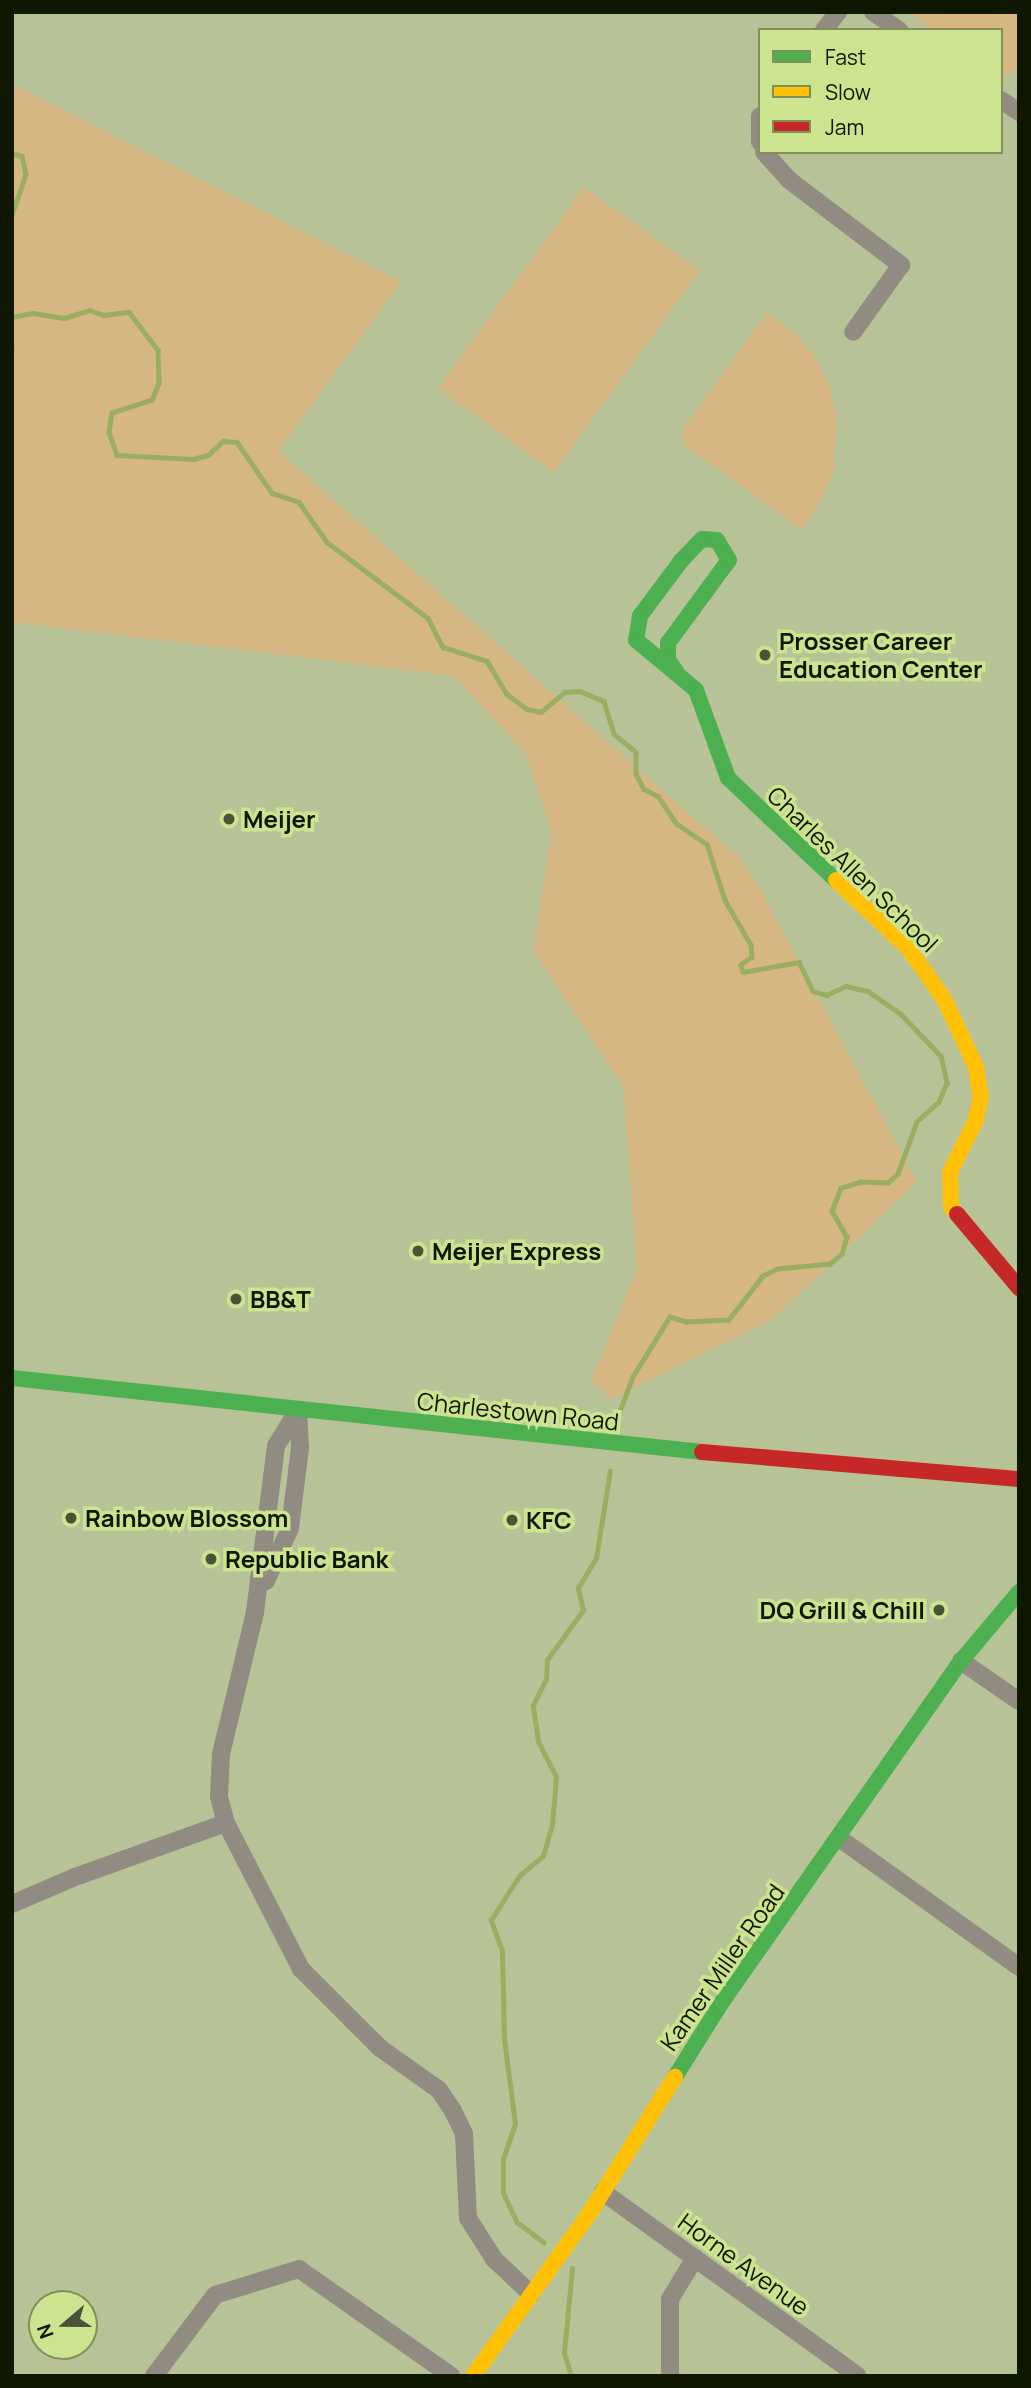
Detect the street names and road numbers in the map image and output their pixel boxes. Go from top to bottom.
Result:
street label: Charles Allen School [762,780,944,958]
street label: Charlestown Road [416,1386,620,1436]
street label: Kamer Miller Road [654,1878,790,2056]
street label: Horne Avenue [673,2207,815,2321]

